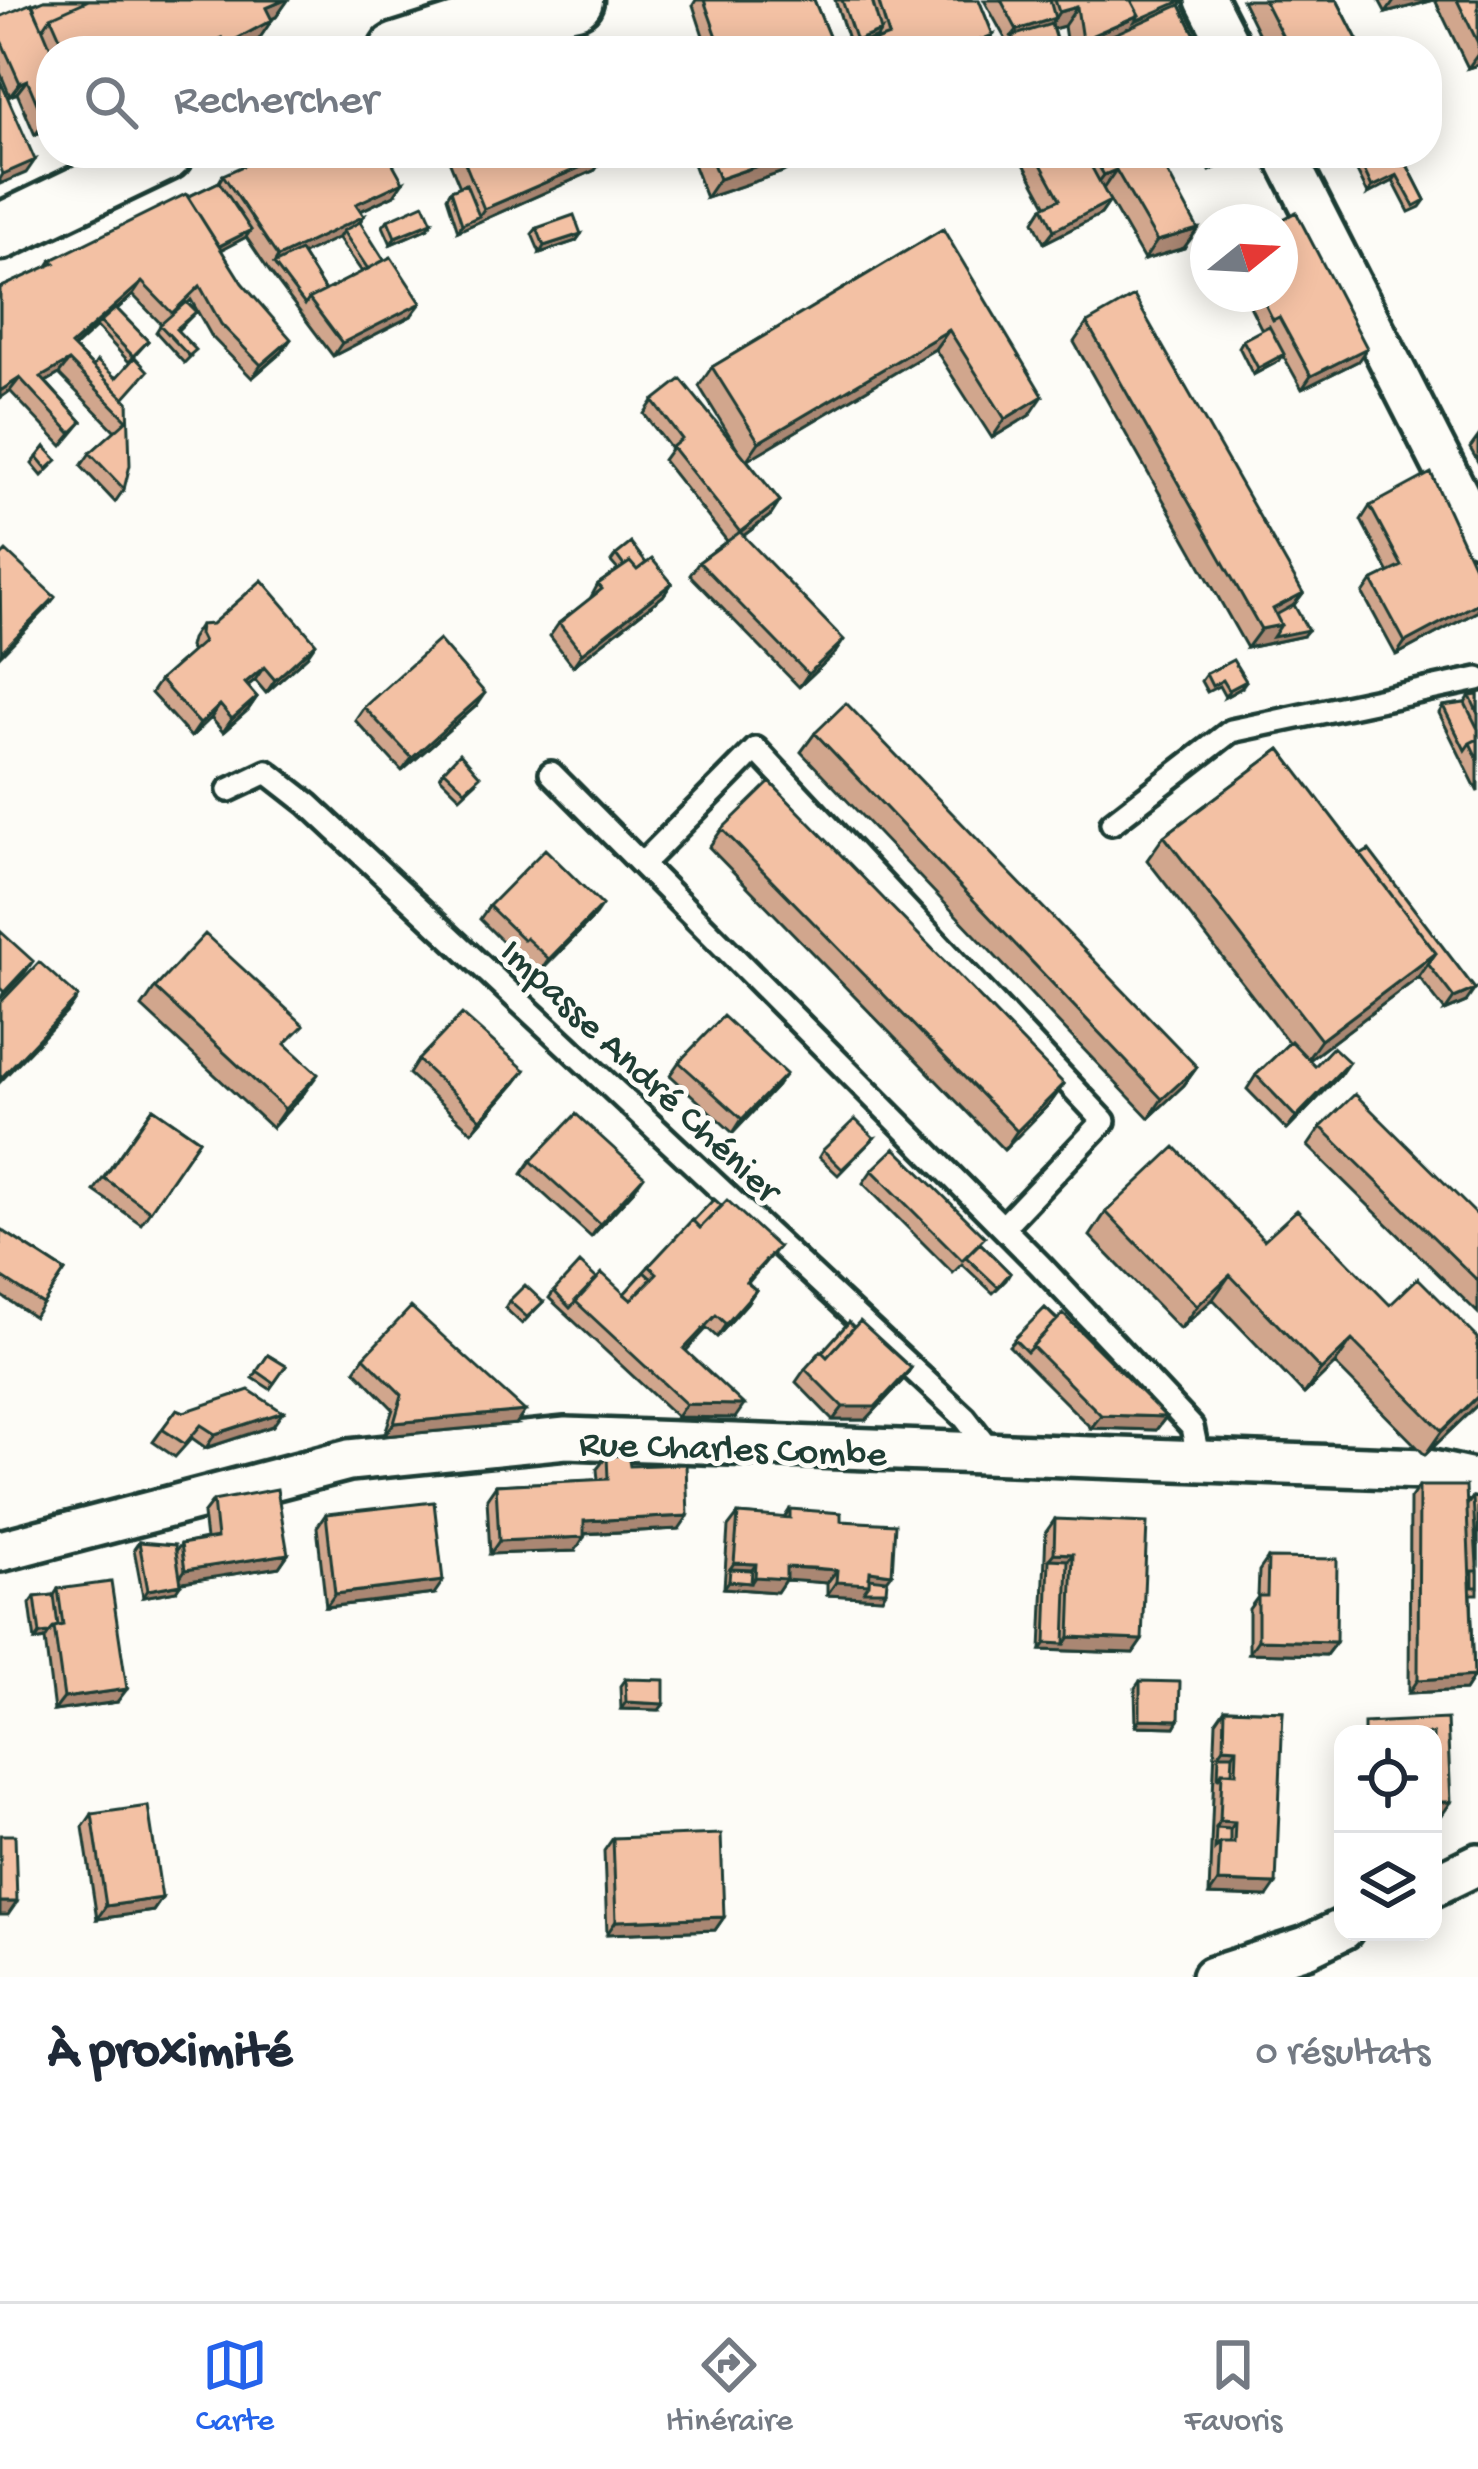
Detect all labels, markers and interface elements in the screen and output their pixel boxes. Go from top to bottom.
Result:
search box [36,36,1442,168]
icon: search [78,69,144,135]
text: Rechercher [174,76,378,129]
north arrow [1190,204,1298,312]
street label: Impasse André Chénier [488,931,790,1217]
street label: Rue Charles Combe [578,1424,888,1480]
map controls [1334,1725,1442,1941]
button: locate [1334,1725,1442,1833]
button: layers [1334,1833,1442,1941]
text: À proximité [48,2025,292,2085]
text: 0 résultats [1256,2032,1430,2078]
tab: Carte [196,2332,274,2442]
tab: Itinéraire [666,2332,793,2442]
tab: Favoris [1184,2332,1282,2442]

